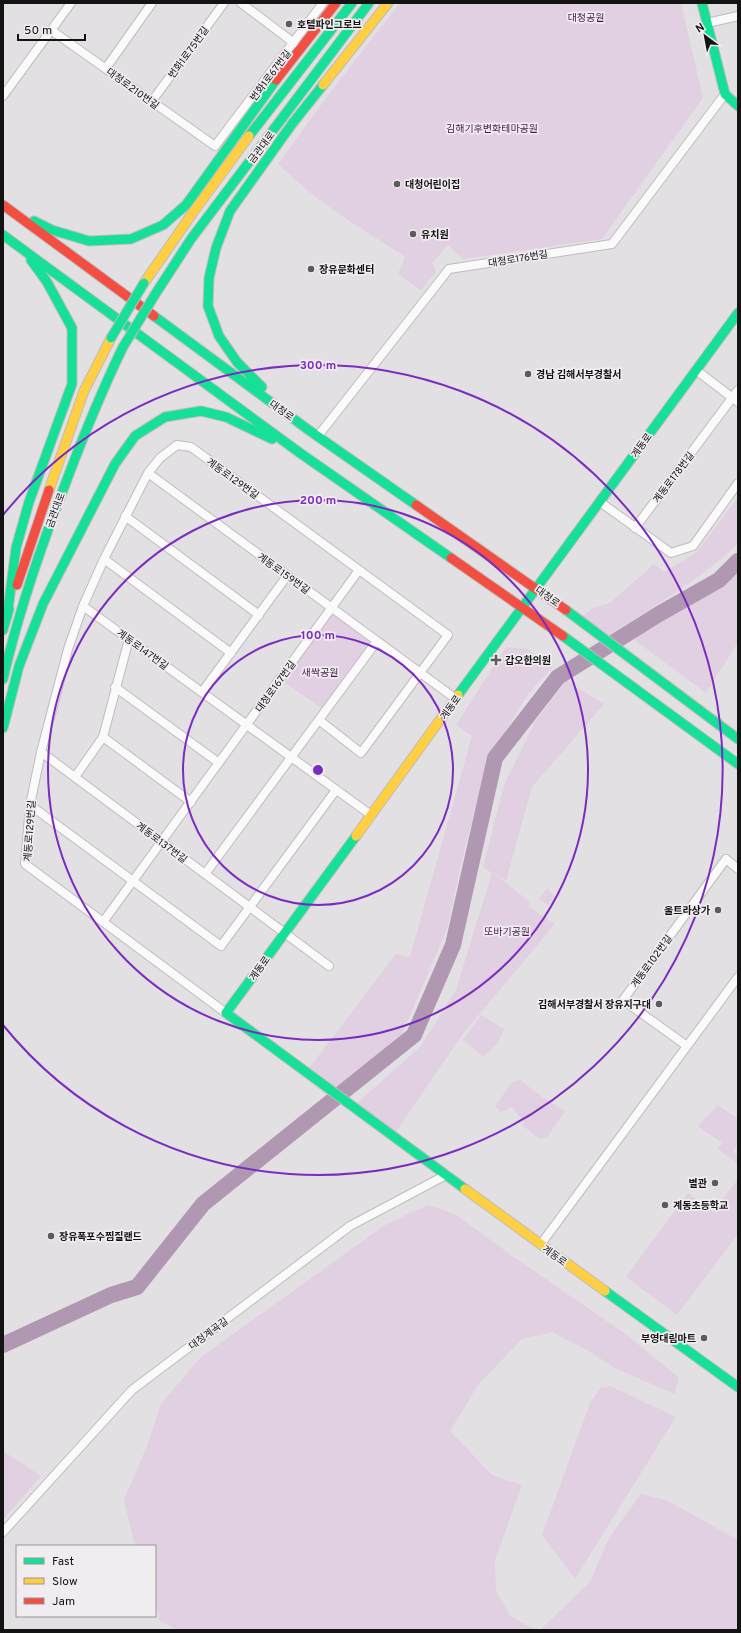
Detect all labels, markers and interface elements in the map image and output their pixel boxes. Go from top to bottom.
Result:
park label: 대청공원 [568,12,604,25]
scale bar [18,16,85,42]
north arrow [685,16,725,56]
marker: 호텔파인그로브 [284,19,294,29]
place label: 호텔파인그로브 [297,19,361,32]
text: N [693,20,707,36]
text: 50 m [24,23,52,39]
street label: 번화1로75번길 [166,24,212,81]
street label: 번화1로67번길 [248,48,295,104]
street label: 대청로210번길 [103,66,161,113]
park label: 김해기후변화테마공원 [446,123,538,136]
street label: 금관대로 [246,129,278,167]
marker: 대청어린이집 [392,179,402,189]
place label: 대청어린이집 [405,179,460,192]
marker: 유치원 [408,229,418,239]
place label: 유치원 [421,229,449,242]
street label: 대청로176번길 [487,248,549,271]
marker: 장유문화센터 [306,264,316,274]
place label: 장유문화센터 [319,264,374,277]
text: 300 m [300,358,336,374]
marker: 경남 김해서부경찰서 [523,369,533,379]
place label: 경남 김해서부경찰서 [536,369,621,382]
street label: 대청로 [266,398,296,425]
street label: 계동로 [629,431,656,461]
street label: 계동로178번길 [651,450,698,506]
street label: 계동로129번길 [203,456,261,503]
street label: 금관대로 [44,491,69,530]
text: 200 m [300,493,336,509]
street label: 계동로159번길 [254,551,312,598]
street label: 대청로 [532,584,562,611]
street label: 계동로147번길 [114,627,171,673]
text: 100 m [301,628,335,644]
marker: 갑오한의원 [490,654,502,666]
place label: 갑오한의원 [505,655,551,668]
street label: 대청로167번길 [253,658,299,715]
park label: 새싹공원 [302,667,338,680]
street label: 계동로 [438,693,465,723]
centre of rings [311,763,325,777]
street label: 계동로129번길 [22,800,39,862]
street label: 계동로137번길 [133,820,189,867]
place label: 울트라상가 [664,905,711,918]
marker: 울트라상가 [713,905,723,915]
park label: 또바기공원 [484,926,530,939]
street label: 계동로102번길 [629,933,676,991]
street label: 계동로 [247,954,274,984]
place label: 김해서부경찰서 장유지구대 [538,999,651,1012]
marker: 김해서부경찰서 장유지구대 [654,999,664,1009]
place label: 별관 [689,1178,707,1191]
marker: 별관 [710,1178,720,1188]
place label: 계동초등학교 [673,1199,728,1213]
marker: 계동초등학교 [660,1200,670,1210]
marker: 장유폭포수찜질랜드 [46,1231,56,1241]
place label: 장유폭포수찜질랜드 [59,1231,142,1244]
street label: 계동로 [539,1243,569,1270]
street label: 대청계곡길 [187,1315,231,1353]
place label: 부영대림마트 [641,1333,696,1346]
marker: 부영대림마트 [699,1333,709,1343]
legend [16,1545,156,1617]
text: Fast [52,1554,74,1570]
text: Slow [52,1574,78,1590]
text: Jam [52,1594,75,1610]

